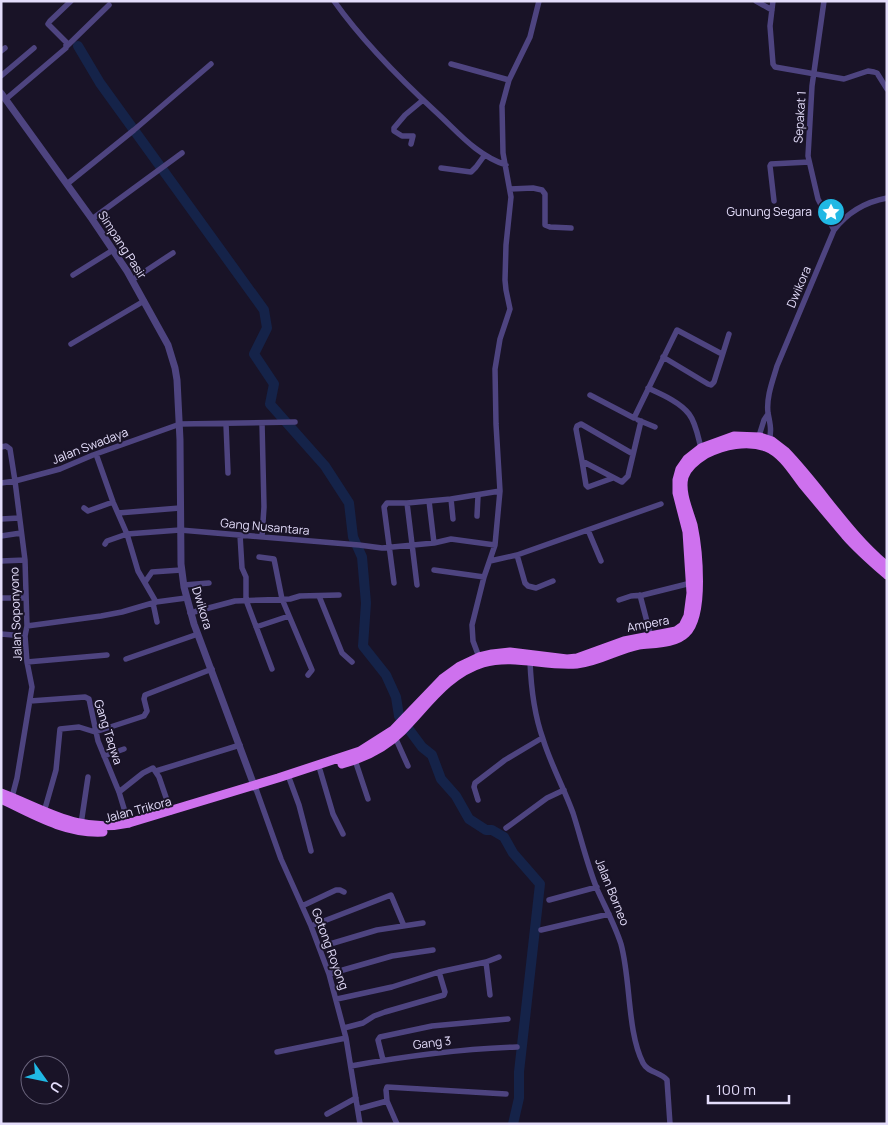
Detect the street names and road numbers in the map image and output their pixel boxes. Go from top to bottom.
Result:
street label: Sepakat 1 [789,90,810,144]
street label: Simpang Pasir [94,207,151,283]
street label: Dwikora [782,263,815,310]
street label: Jalan Swadaya [49,423,130,468]
street label: Gang Nusantara [220,514,310,539]
street label: Jalan Soponyono [5,567,26,661]
street label: Dwikora [188,584,217,631]
street label: Ampera [625,611,670,636]
street label: Gang Taqwa [90,697,127,767]
street label: Jalan Trikora [103,792,173,827]
street label: Jalan Borneo [591,856,634,928]
street label: Gotong Royong [308,906,353,992]
street label: Gang 3 [412,1032,452,1053]

